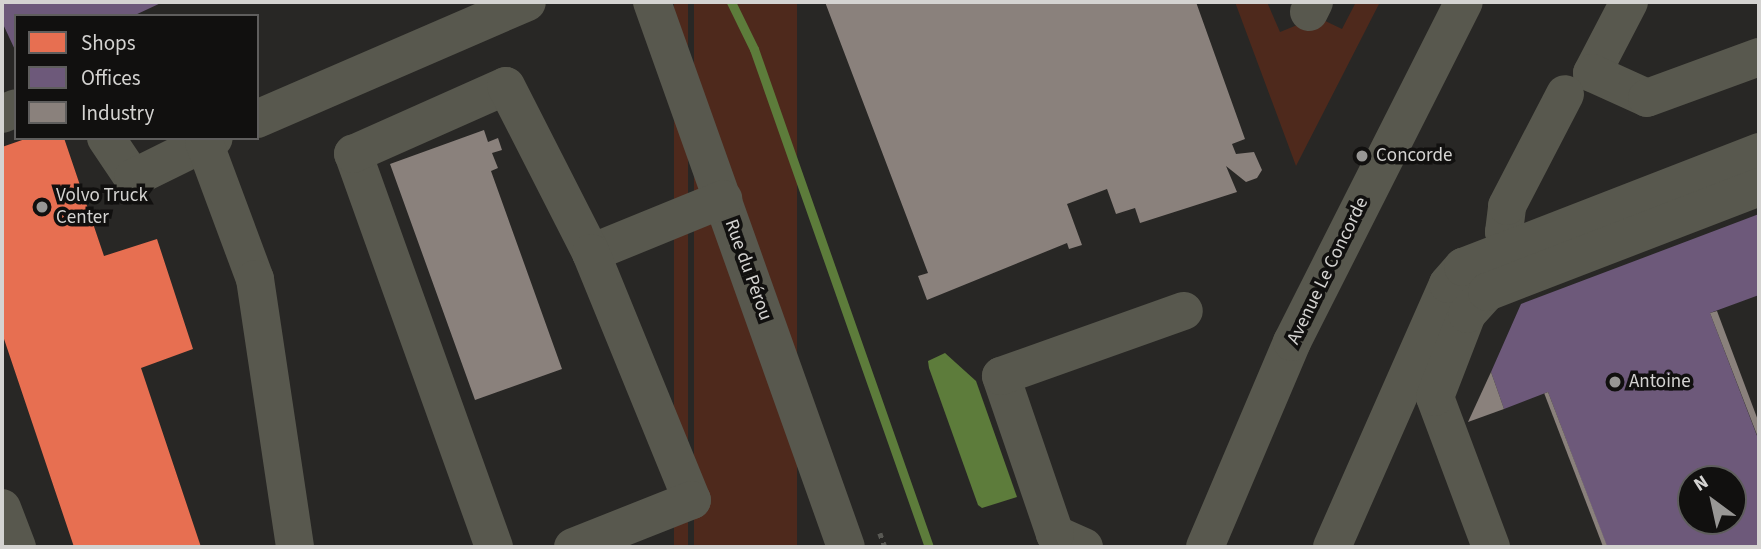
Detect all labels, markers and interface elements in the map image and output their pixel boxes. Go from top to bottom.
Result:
legend [14,14,259,140]
text: Shops [81,28,135,58]
text: Offices [81,63,141,93]
text: Industry [81,98,154,128]
place label: Concorde [1376,145,1452,167]
marker: Concorde [1354,148,1370,164]
place label: Volvo Truck Center [56,185,148,229]
street label: Avenue Le Concorde [1282,194,1374,348]
marker: Volvo Truck Center [34,199,50,215]
street label: Rue du Pérou [719,216,777,324]
place label: Antoine [1629,371,1691,393]
marker: Antoine [1607,374,1623,390]
north arrow [1677,465,1747,535]
text: N [1689,469,1714,498]

